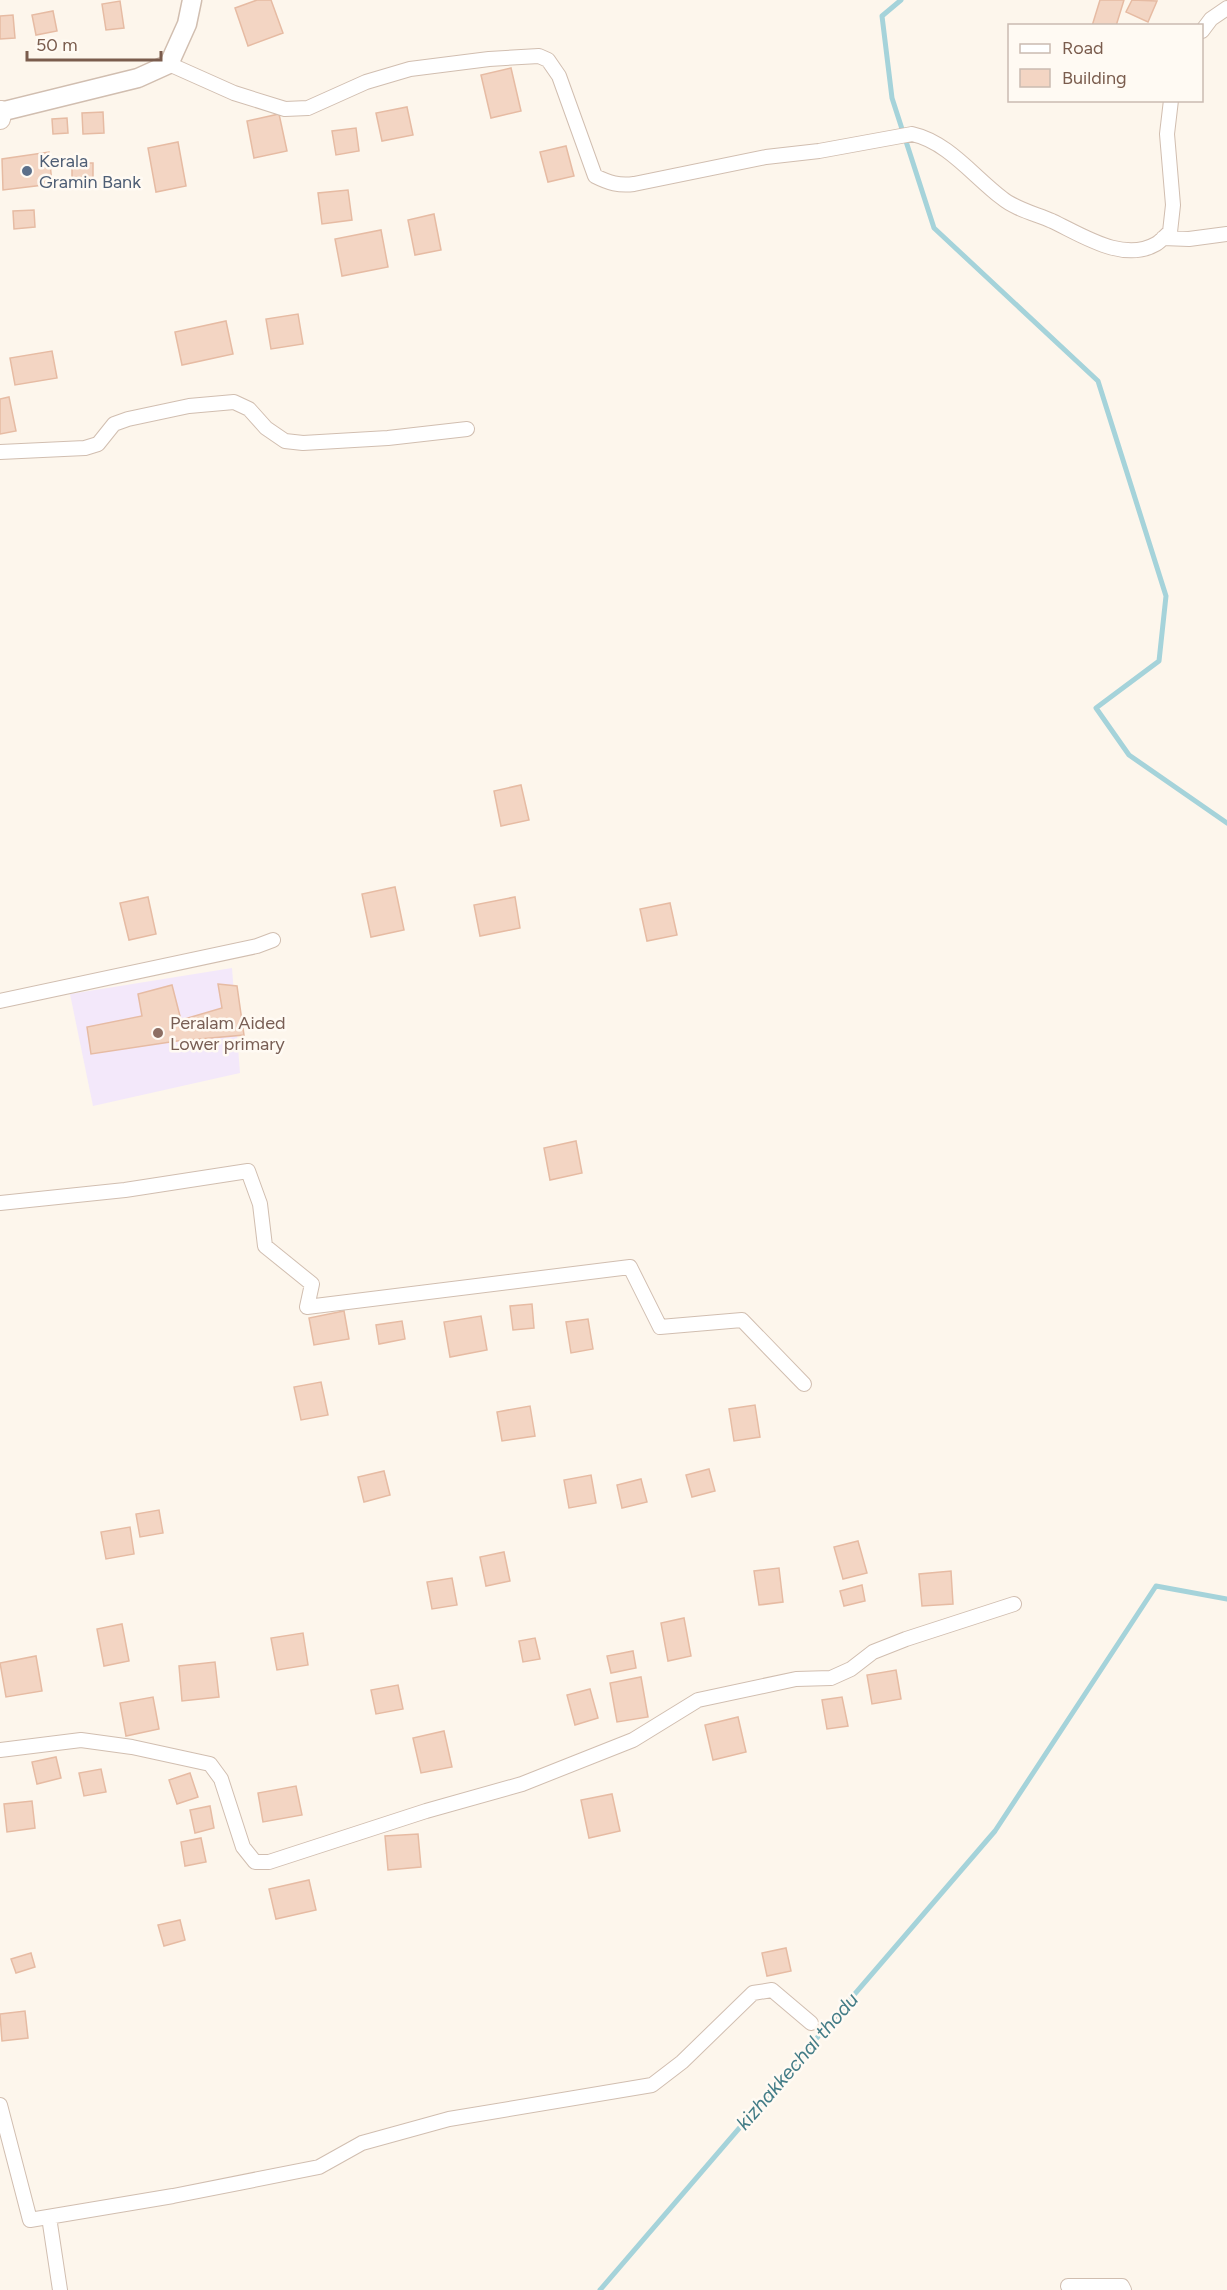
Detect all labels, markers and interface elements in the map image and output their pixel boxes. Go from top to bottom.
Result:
scale bar [27,24,160,62]
legend [1008,24,1203,102]
text: 50 m [36,34,78,56]
text: Road [1062,37,1103,59]
text: Building [1062,67,1127,89]
place label: Kerala Gramin Bank [39,150,141,193]
marker: Kerala Gramin Bank [20,164,34,178]
place label: Peralam Aided Lower primary [170,1012,286,1055]
marker: Peralam Aided Lower primary [151,1026,165,1040]
water label: kizhakkechal thodu [731,1988,863,2134]

